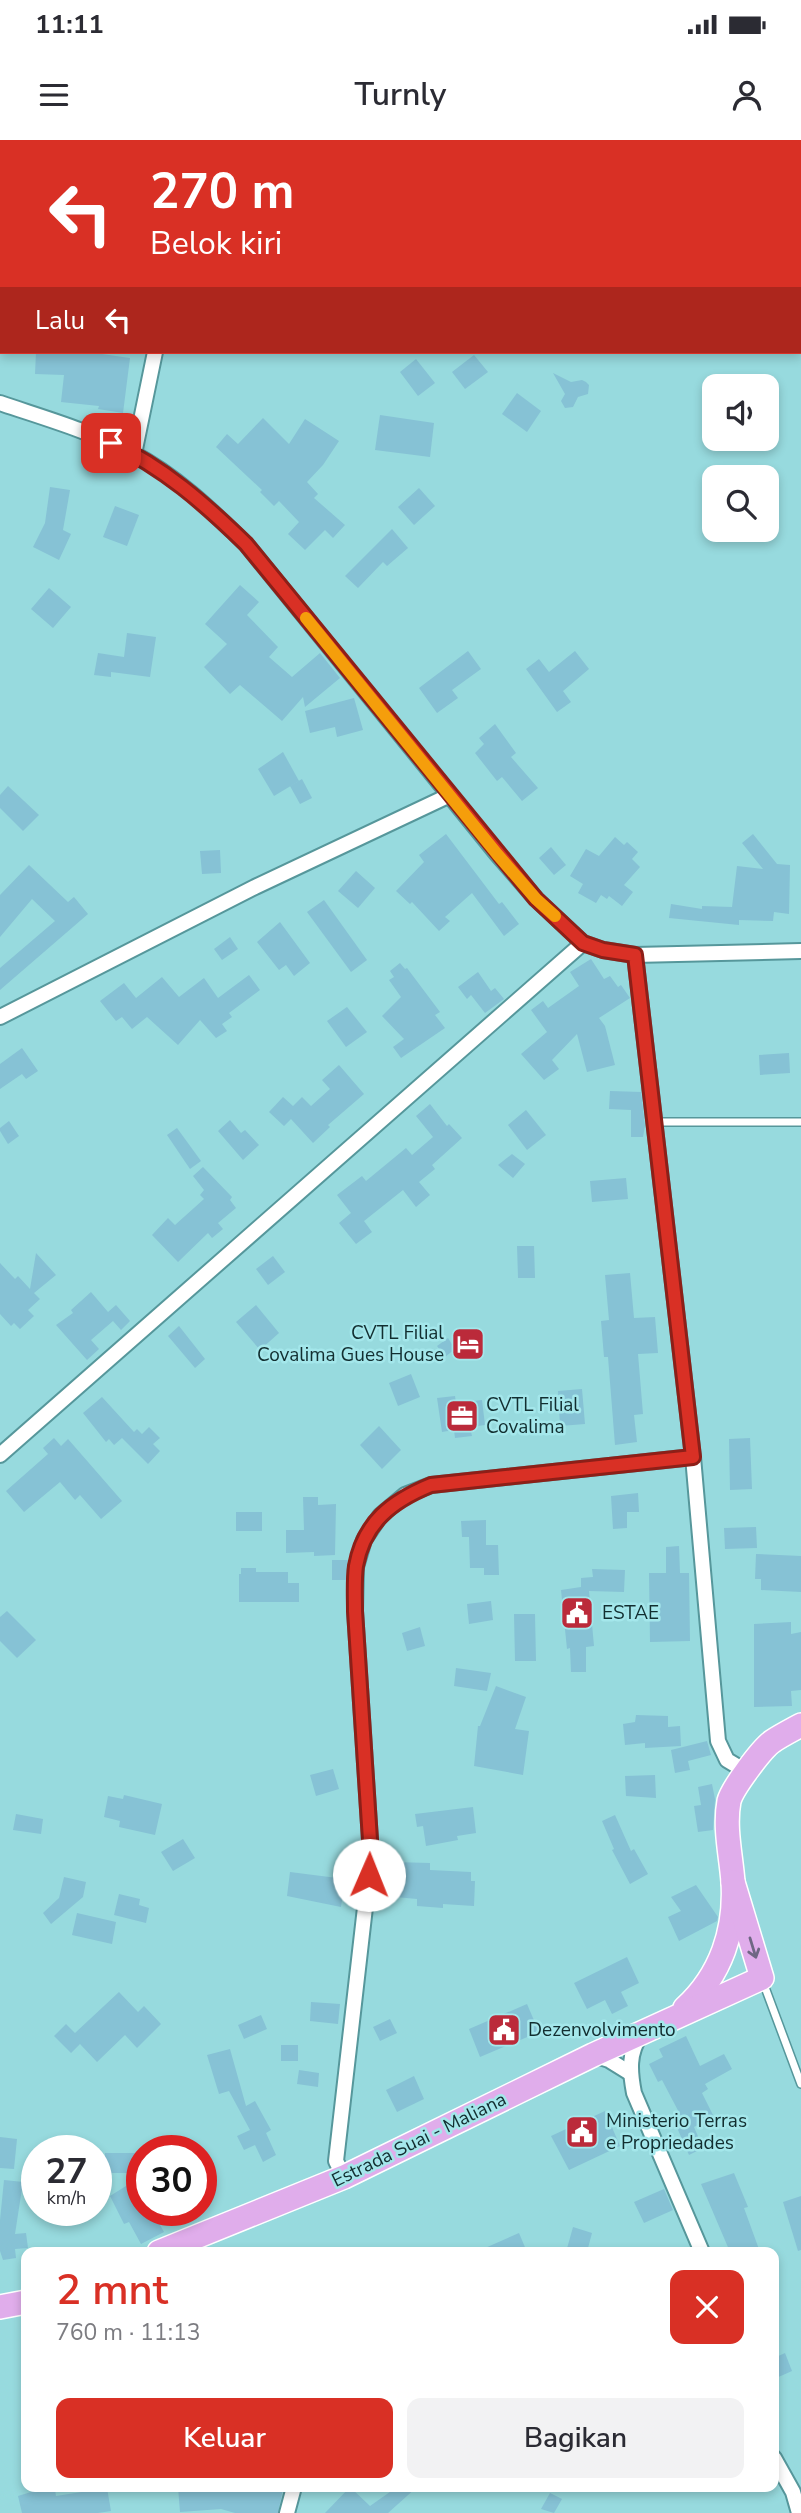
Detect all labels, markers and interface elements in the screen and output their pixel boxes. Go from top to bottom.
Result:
text: 11:11 [35,7,104,42]
text: Turnly [355,73,446,116]
icon: menu [35,76,73,114]
icon: person [728,76,766,114]
text: 270 m [150,158,294,225]
icon: left [35,168,126,259]
text: Belok kiri [150,222,282,265]
icon: left [99,301,137,339]
text: Lalu [35,303,85,338]
map controls [702,374,779,542]
button: sound [702,374,779,451]
pin [81,413,141,473]
icon: arrive [92,424,130,462]
button: search [702,465,779,542]
place label: CVTL Filial Covalima Gues House [257,1320,444,1368]
hotel icon: CVTL Filial Covalima Gues House [449,1325,487,1363]
place label: CVTL Filial Covalima [486,1392,579,1440]
office icon: CVTL Filial Covalima [443,1397,481,1435]
public building icon: ESTAE [558,1594,596,1632]
place label: ESTAE [602,1600,659,1626]
position arrow [332,1838,406,1912]
one-way arrow [747,1936,760,1958]
public building icon: Dezenvolvimento [485,2011,523,2049]
place label: Dezenvolvimento [528,2017,676,2043]
street label: Estrada Suai - Maliana [327,2086,511,2194]
place label: Ministerio Terras e Propriedades [606,2108,747,2156]
public building icon: Ministerio Terras e Propriedades [563,2113,601,2151]
speed limit sign: 30 [126,2135,217,2226]
text: 27 [45,2148,88,2195]
text: km/h [47,2186,86,2210]
text: 2 mnt [56,2262,168,2319]
button: close [670,2270,744,2344]
text: 760 m · 11:13 [56,2317,201,2348]
button: Keluar [56,2398,393,2478]
button: Bagikan [407,2398,744,2478]

